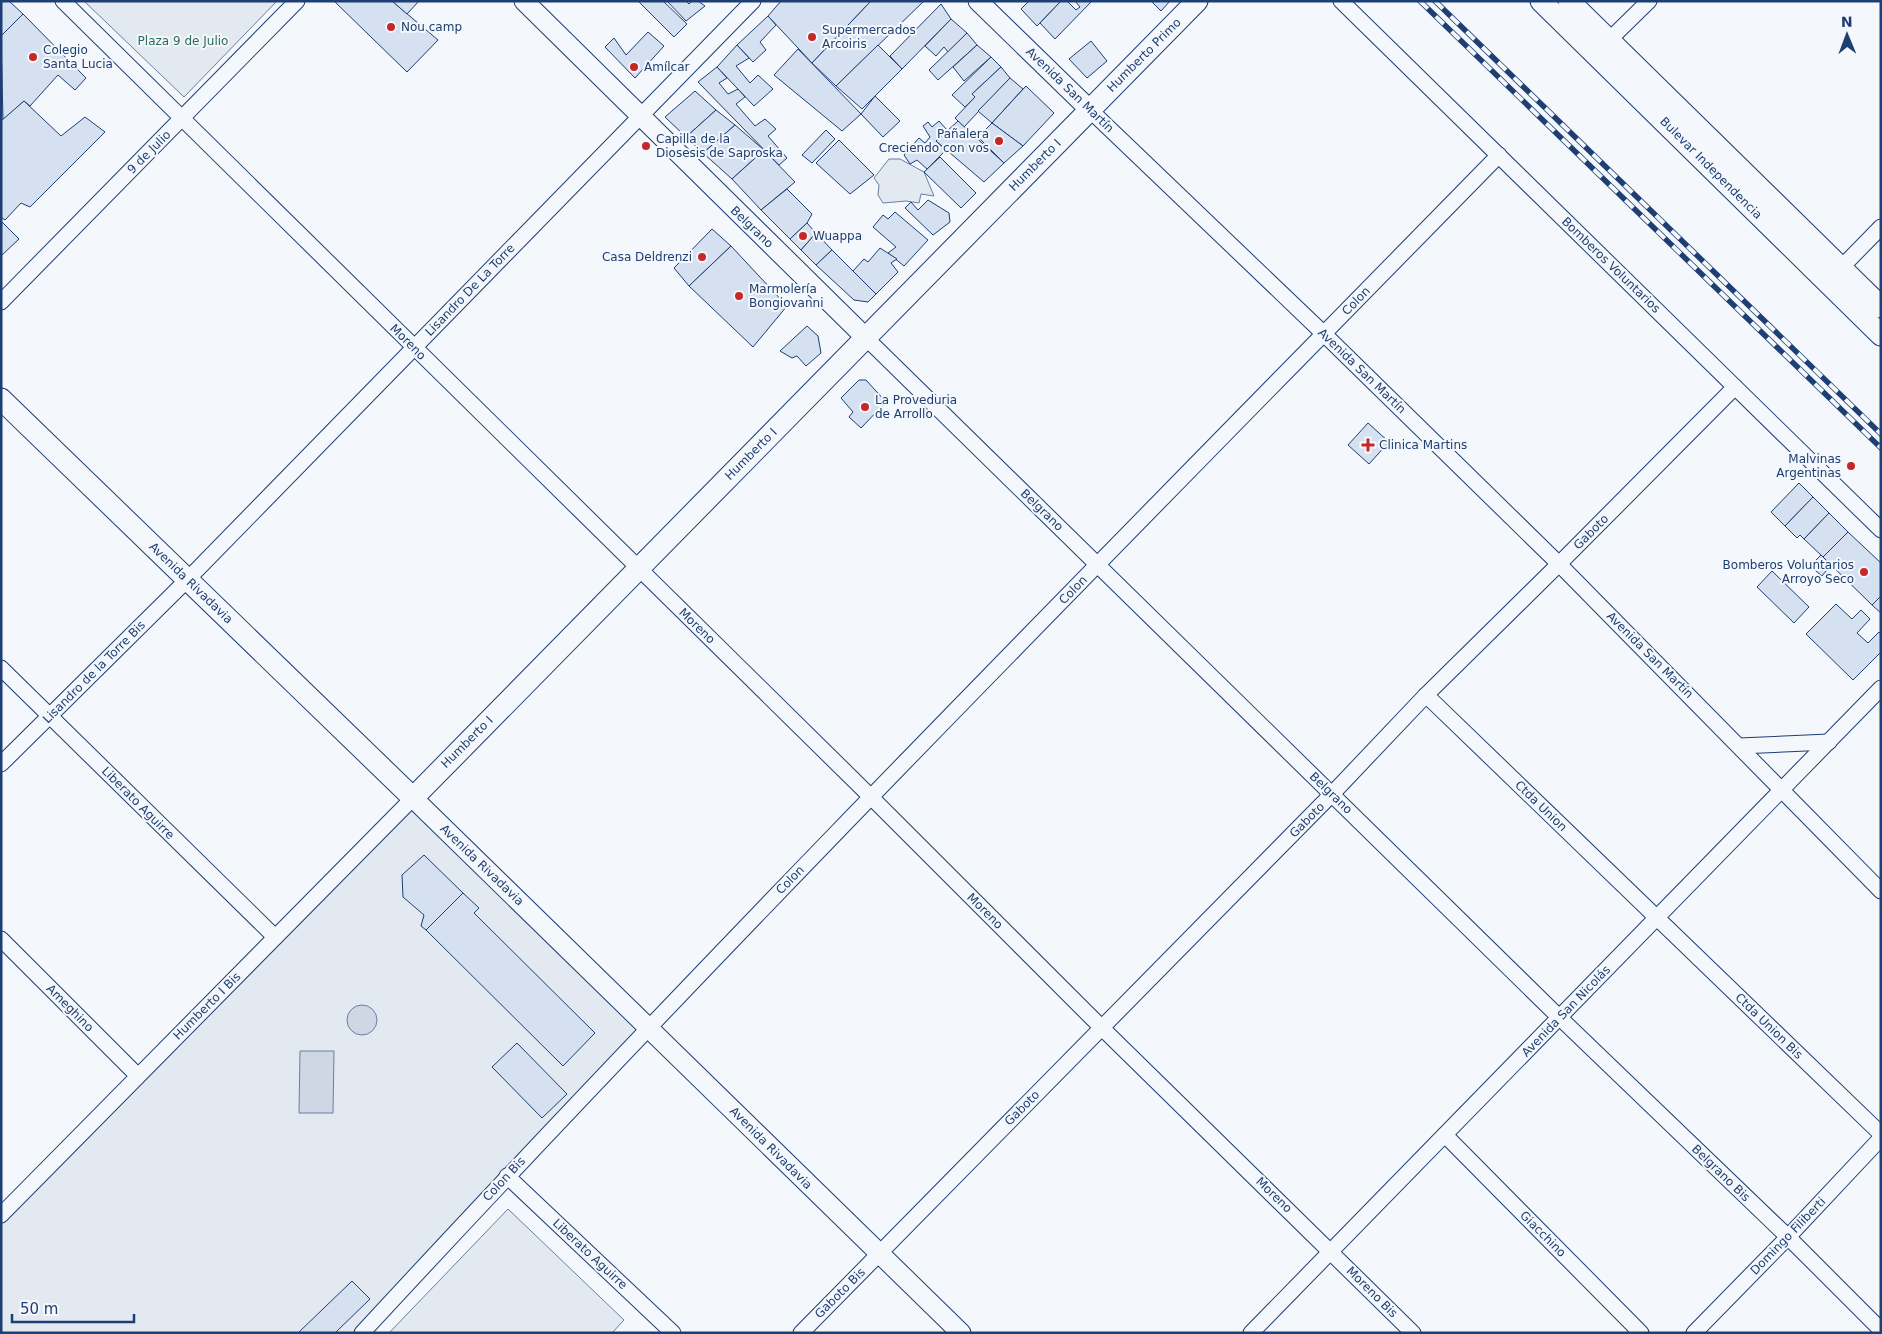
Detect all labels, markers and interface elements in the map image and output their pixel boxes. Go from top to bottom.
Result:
north arrow [1822,10,1872,60]
text: N [1841,14,1853,30]
street label: Humberto Primo [1104,15,1184,95]
place label: Nou camp [401,20,462,34]
marker: Nou camp [385,21,397,33]
place label: Supermercados Arcoiris [822,23,916,51]
marker: Supermercados Arcoiris [806,31,818,43]
park label: Plaza 9 de Julio [138,34,228,48]
place label: Colegio Santa Lucia [43,43,113,71]
street label: Avenida San Martín [1023,45,1117,135]
marker: Colegio Santa Lucia [27,51,39,63]
place label: Amílcar [644,60,690,74]
marker: Amílcar [628,61,640,73]
street label: Bulevar Independencia [1657,114,1765,222]
street label: 9 de Julio [124,127,174,177]
place label: Pañalera Creciendo con vos [879,127,989,155]
place label: Capilla de la Diosesis de Saproska [656,132,783,160]
marker: Pañalera Creciendo con vos [993,135,1005,147]
street label: Humberto I [1006,136,1064,194]
marker: Capilla de la Diosesis de Saproska [640,140,652,152]
street label: Belgrano [728,203,776,251]
street label: Bomberos Voluntarios [1559,214,1663,316]
place label: Wuappa [813,229,862,243]
marker: Wuappa [797,230,809,242]
street label: Lisandro De La Torre [422,241,518,339]
place label: Casa Deldrenzi [602,250,692,264]
marker: Casa Deldrenzi [696,251,708,263]
place label: Marmolería Bongiovanni [749,282,823,310]
street label: Colon [1339,284,1373,318]
marker: Marmolería Bongiovanni [733,290,745,302]
street label: Moreno [387,321,429,363]
street label: Avenida San Martín [1315,326,1409,416]
place label: La Proveduria de Arrollo [875,393,957,421]
marker: La Proveduria de Arrollo [859,401,871,413]
street label: Humberto I [722,425,780,483]
marker: Clinica Martins [1361,438,1375,452]
place label: Clinica Martins [1379,438,1467,452]
place label: Malvinas Argentinas [1776,452,1841,480]
marker: Malvinas Argentinas [1845,460,1857,472]
street label: Belgrano [1018,486,1066,534]
street label: Gaboto [1571,512,1611,552]
street label: Avenida Rivadavia [146,540,236,626]
place label: Bomberos Voluntarios Arroyo Seco [1723,558,1854,586]
marker: Bomberos Voluntarios Arroyo Seco [1858,566,1870,578]
street label: Colon [1056,573,1090,607]
street label: Moreno [676,605,718,647]
street label: Avenida San Martín [1604,609,1696,701]
street label: Lisandro de la Torre Bis [40,618,148,726]
street label: Humberto I [438,713,496,771]
street label: Liberato Aguirre [99,764,177,842]
street label: Belgrano [1307,769,1355,817]
street label: Ctda Union [1512,778,1570,834]
street label: Gaboto [1287,800,1327,840]
street label: Avenida Rivadavia [437,822,527,908]
street label: Colon [773,863,807,897]
street label: Moreno [964,890,1006,932]
street label: Avenida San Nicolás [1519,963,1613,1059]
street label: Humberto I Bis [170,969,244,1043]
street label: Ameghino [44,982,96,1034]
street label: Ctda Union Bis [1732,990,1806,1062]
street label: Gaboto [1002,1088,1042,1128]
street label: Avenida Rivadavia [727,1104,815,1192]
street label: Belgrano Bis [1689,1142,1753,1204]
street label: Colon Bis [480,1154,528,1204]
street label: Moreno [1253,1174,1295,1216]
street label: Domingo Filiberti [1748,1194,1828,1278]
street label: Giacchino [1517,1208,1569,1260]
street label: Liberato Aguirre [550,1216,630,1292]
street label: Moreno Bis [1344,1264,1400,1320]
street label: Gaboto Bis [812,1265,868,1321]
scale bar [12,1292,135,1324]
text: 50 m [20,1300,58,1318]

